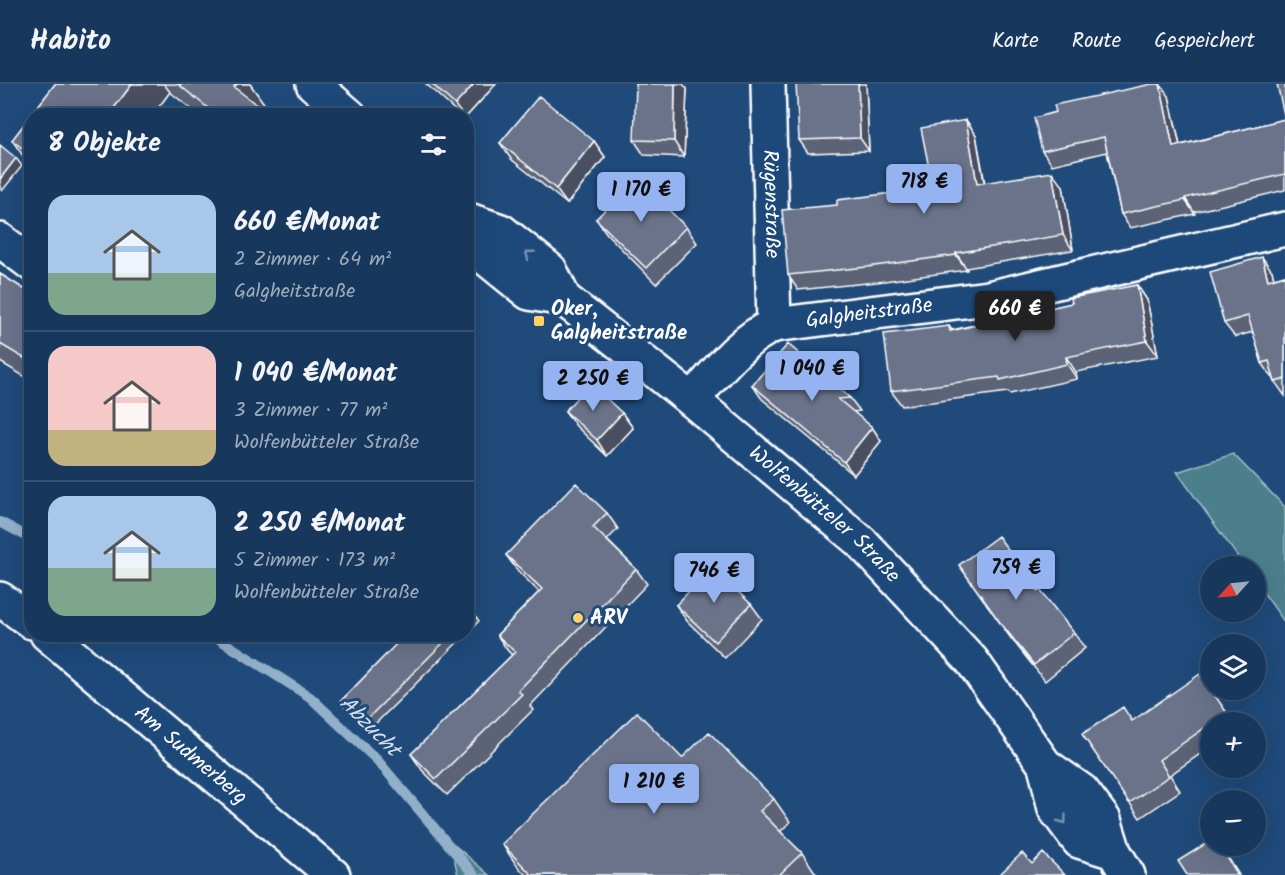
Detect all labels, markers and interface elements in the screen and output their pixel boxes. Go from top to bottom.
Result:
text: Habito [30,19,111,64]
text: Karte [992,25,1039,58]
text: Route [1072,25,1121,58]
text: Gespeichert [1154,25,1255,58]
text: 8 Objekte [48,123,161,165]
icon: filters [417,128,450,161]
street label: Rügenstraße [753,149,789,259]
pin: 718 € [882,164,966,215]
text: 718 € [900,167,948,199]
pin: 1 170 € [586,172,696,223]
text: 1 170 € [611,175,671,207]
text: 660 €/Monat [234,202,380,244]
icon: home [96,219,168,291]
text: 2 Zimmer · 64 m² [234,244,391,276]
one-way arrow [525,250,536,261]
text: Galgheitstraße [234,276,355,308]
street label: Galgheitstraße [804,289,935,337]
pin: 660 € [973,291,1057,342]
place label: Oker, Galgheitstraße [551,293,687,350]
text: 660 € [989,294,1041,326]
marker: Oker, Galgheitstraße [532,314,546,328]
pin: 1 040 € [757,351,867,402]
text: 1 040 €/Monat [234,353,397,395]
text: 1 040 € [779,354,845,386]
pin: 2 250 € [538,361,648,412]
text: 2 250 € [557,364,629,396]
icon: home [96,370,168,442]
text: 3 Zimmer · 77 m² [234,395,387,427]
text: Wolfenbütteler Straße [234,427,419,459]
street label: Wolfenbütteler Straße [741,438,909,591]
text: 2 250 €/Monat [234,503,406,545]
icon: home [96,520,168,592]
text: 5 Zimmer · 173 m² [234,545,395,577]
pin: 759 € [974,550,1058,601]
pin: 746 € [672,553,756,604]
text: 759 € [991,553,1041,585]
text: 746 € [688,556,740,588]
north arrow [1200,556,1266,622]
map controls [1200,556,1266,856]
text: Wolfenbütteler Straße [234,577,419,609]
place label: ARV [590,602,629,635]
marker: ARV [571,611,585,625]
button: layers [1200,634,1266,700]
water label: Abzucht [330,688,410,768]
street label: Am Sudmerberg [127,697,255,813]
button: + [1200,712,1266,778]
pin: 1 210 € [599,764,709,815]
text: 1 210 € [623,767,685,799]
button: − [1200,790,1266,856]
one-way arrow [1056,813,1067,824]

